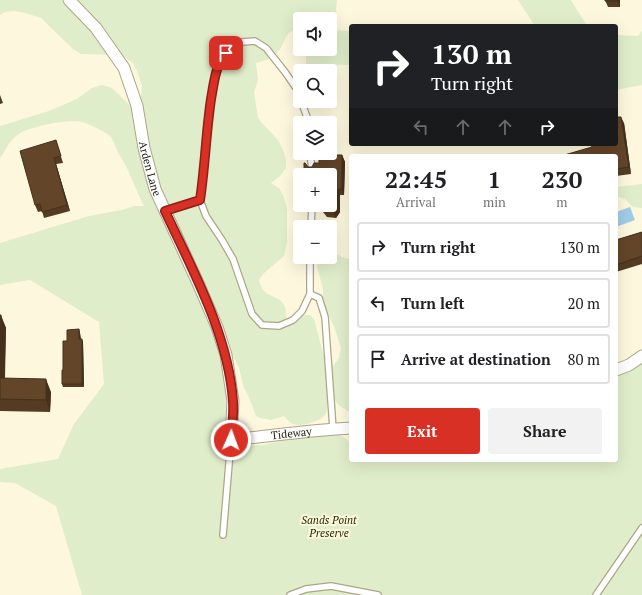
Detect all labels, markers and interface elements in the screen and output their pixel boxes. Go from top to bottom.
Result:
map controls [293,12,337,264]
button: sound [293,12,337,56]
text: 130 m [431,35,512,72]
pin [209,36,243,70]
icon: right [365,40,417,92]
icon: arrive [215,42,237,64]
button: search [293,64,337,108]
text: Turn right [431,71,513,95]
button: layers [293,116,337,160]
icon: left [410,116,432,138]
icon: ahead [452,116,474,138]
icon: ahead [494,116,516,138]
icon: right [536,116,558,138]
street label: Arden Lane [136,140,165,199]
text: 22:45 [385,163,447,195]
text: 1 [488,163,501,195]
text: 230 [542,163,582,195]
button: + [293,168,337,212]
text: Arrival [396,193,436,211]
text: min [483,193,506,211]
text: m [556,193,568,211]
button: − [293,220,337,264]
icon: right [367,236,389,258]
text: Turn right [401,237,476,257]
text: 130 m [559,237,600,257]
icon: left [367,292,389,314]
text: Turn left [401,293,465,313]
text: 20 m [567,293,600,313]
icon: arrive [367,348,389,370]
text: Arrive at destination [401,349,551,369]
text: 80 m [567,349,600,369]
button: Exit [365,408,480,454]
button: Share [488,408,602,454]
position arrow [210,419,252,461]
street label: Tideway [270,424,313,442]
park label: Sands Point Preserve [301,513,357,540]

